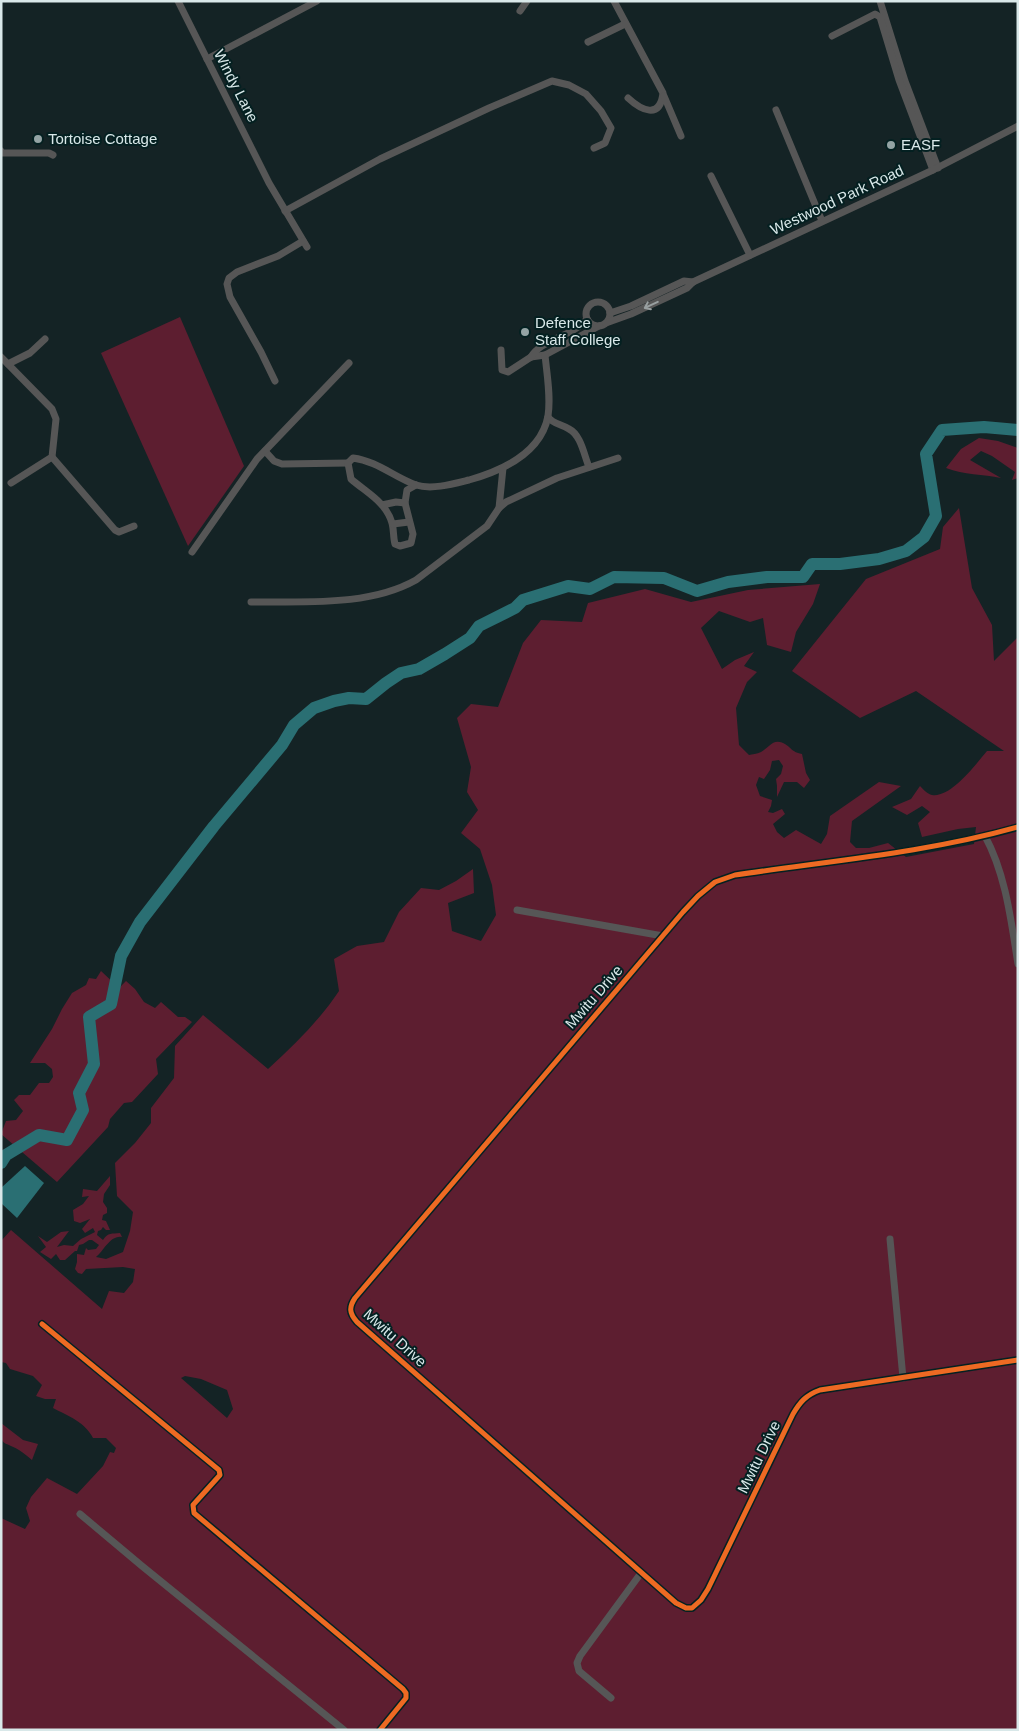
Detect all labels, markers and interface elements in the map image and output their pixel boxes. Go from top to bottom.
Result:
street label: Windy Lane [211,47,262,125]
place label: Tortoise Cottage [48,130,157,147]
marker: Tortoise Cottage [32,133,44,145]
place label: EASF [901,136,940,153]
marker: EASF [885,139,897,151]
street label: Westwood Park Road [768,161,906,238]
one-way arrow [644,301,659,310]
place label: Defence Staff College [535,314,621,348]
marker: Defence Staff College [519,326,531,338]
street label: Mwitu Drive [562,962,626,1032]
street label: Mwitu Drive [361,1305,430,1370]
street label: Mwitu Drive [734,1418,783,1496]

